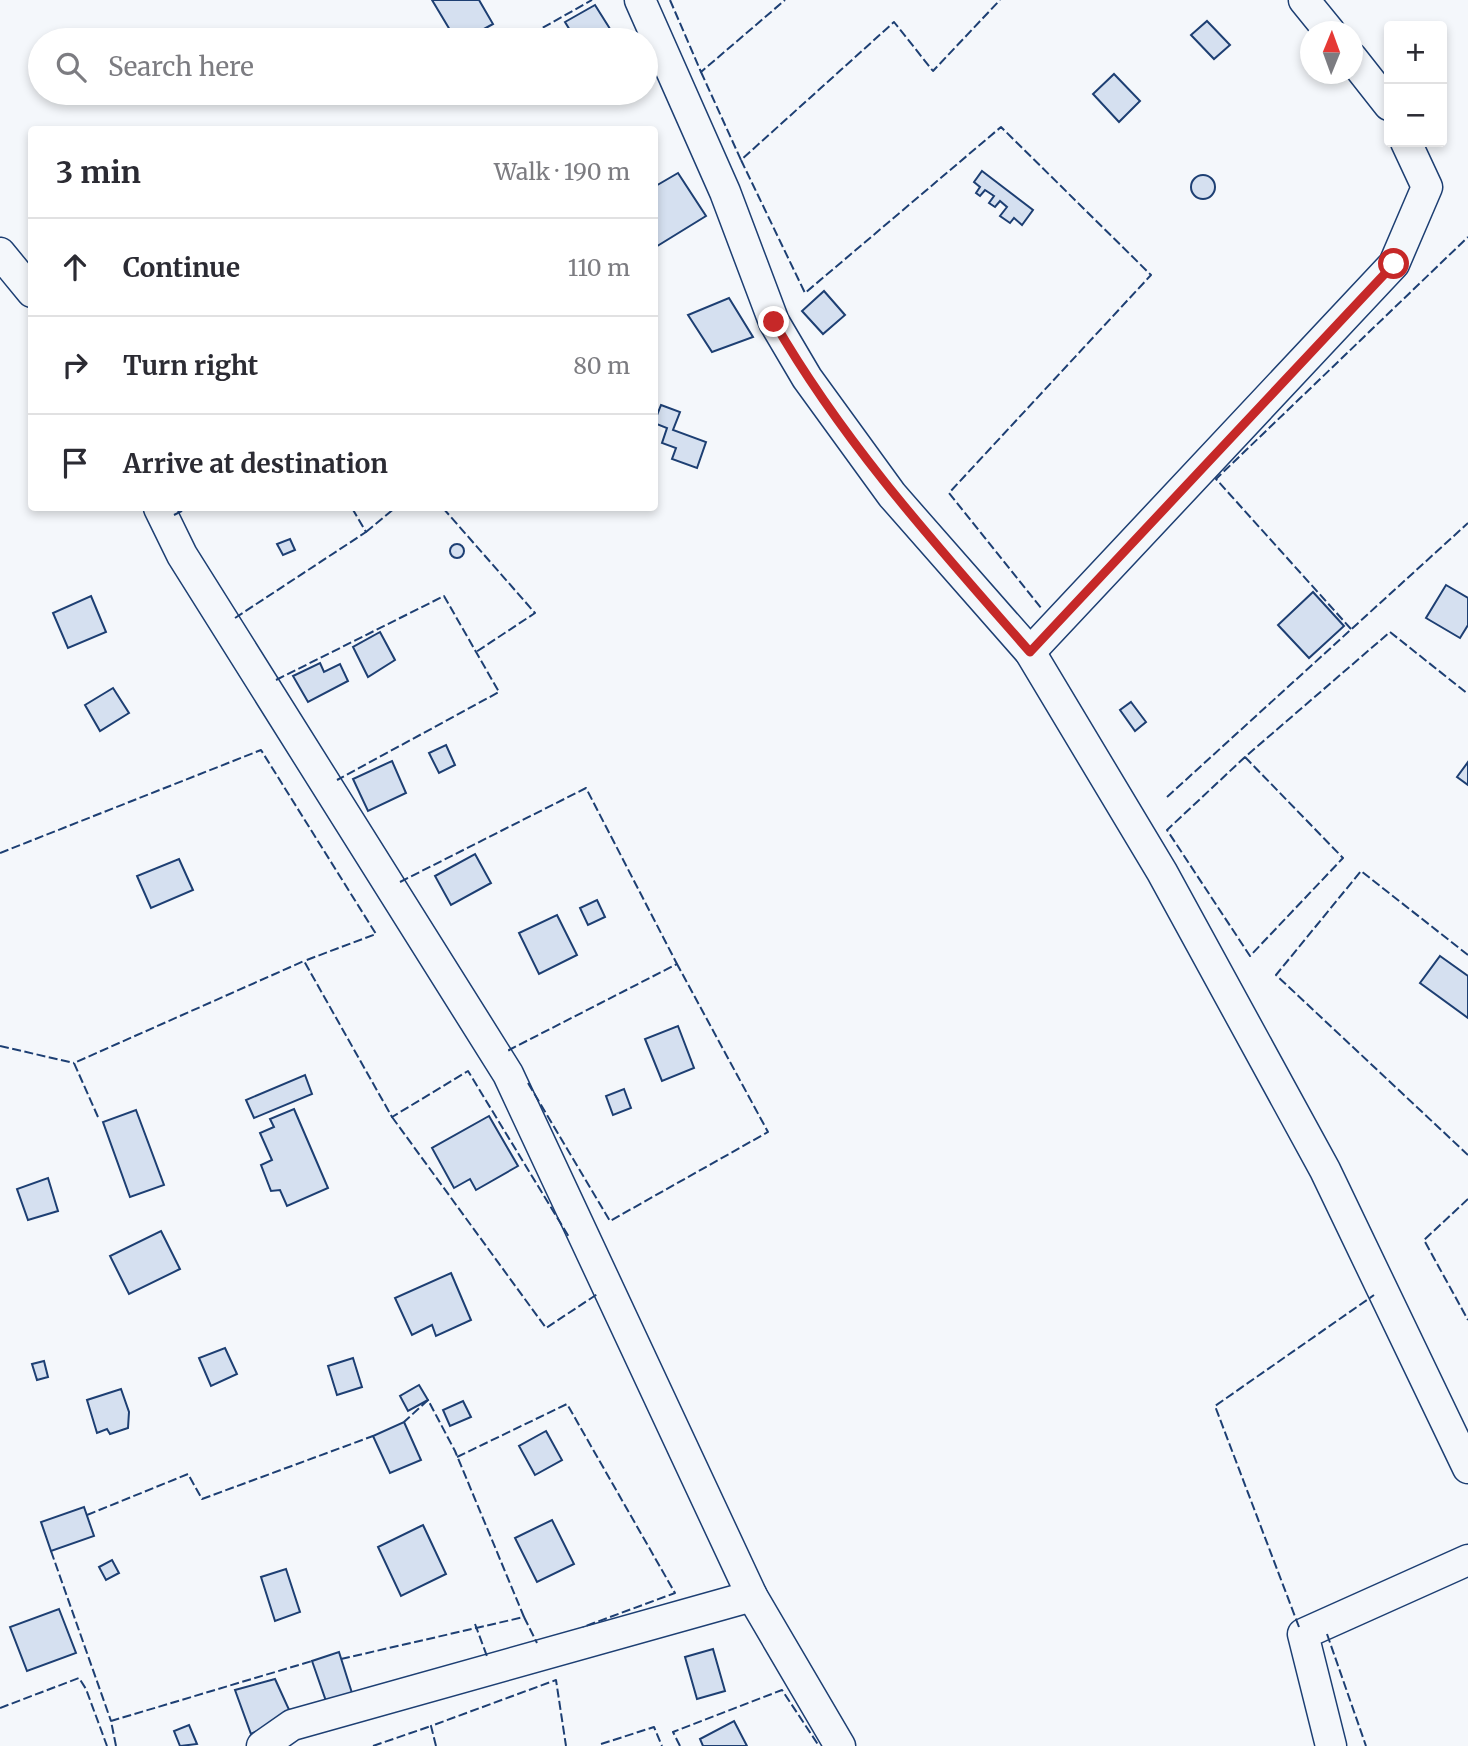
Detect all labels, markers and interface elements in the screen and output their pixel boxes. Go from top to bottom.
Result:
north arrow [1300,21,1363,84]
map controls [1384,21,1447,147]
button: + [1384,21,1447,84]
search box [28,28,658,105]
icon: search [52,48,90,86]
text: Search here [108,50,254,83]
button: − [1384,84,1447,147]
text: 3 min [56,153,141,191]
text: Walk · 190 m [494,157,630,186]
icon: ahead [56,248,94,286]
route start [1378,248,1409,279]
text: Continue [123,251,240,284]
text: 110 m [568,253,630,282]
route end [758,306,789,337]
icon: right [56,346,94,384]
text: Turn right [123,349,258,382]
text: 80 m [573,351,630,380]
icon: arrive [56,444,94,482]
text: Arrive at destination [123,447,388,480]

